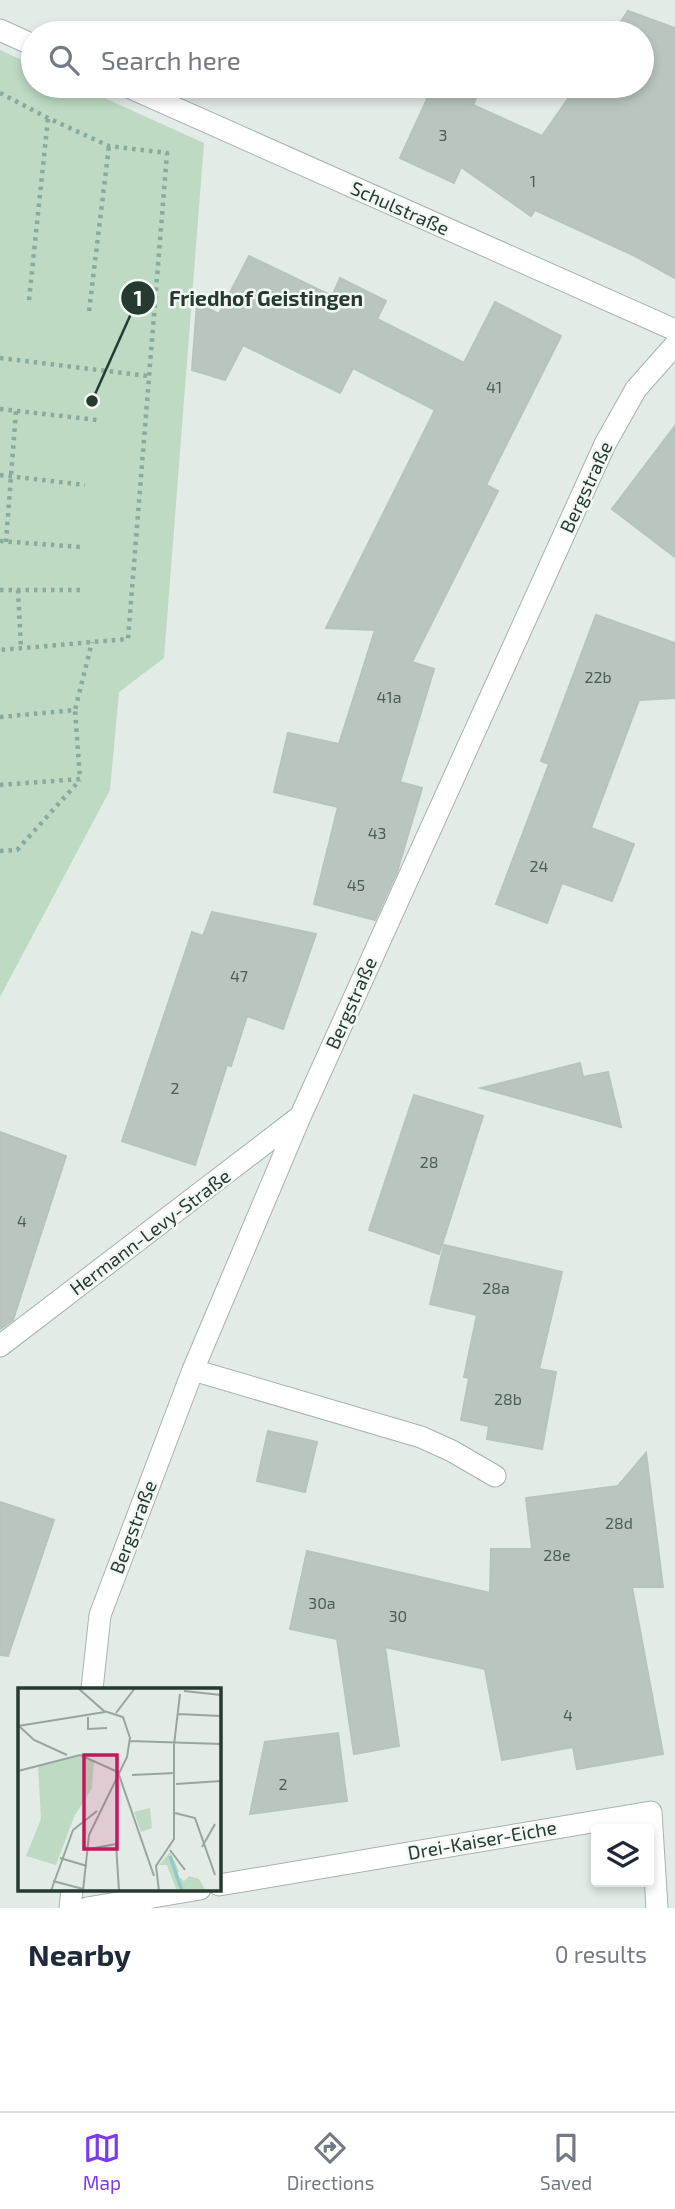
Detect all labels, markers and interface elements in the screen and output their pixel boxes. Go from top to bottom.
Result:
search box [21,21,654,98]
icon: search [45,41,83,79]
text: Search here [101,44,241,75]
house number: 3 [439,125,447,144]
house number: 1 [530,171,536,190]
street label: Schulstraße [347,176,453,239]
callout: Friedhof Geistingen [120,277,378,319]
text: 1 [133,285,143,310]
text: Friedhof Geistingen [169,285,363,310]
house number: 41 [486,377,502,396]
street label: Bergstraße [554,437,617,536]
house number: 22b [584,667,612,686]
house number: 41a [377,687,402,706]
house number: 43 [368,823,386,842]
house number: 24 [530,856,549,875]
house number: 45 [347,875,365,894]
street label: Bergstraße [320,953,381,1052]
house number: 47 [230,966,248,985]
house number: 2 [171,1078,180,1097]
house number: 28 [420,1152,438,1171]
street label: Hermann-Levy-Straße [65,1164,235,1300]
house number: 4 [17,1211,27,1230]
house number: 28a [482,1278,510,1297]
house number: 28b [494,1389,522,1408]
street label: Bergstraße [104,1477,161,1577]
house number: 28d [605,1513,633,1532]
house number: 28e [543,1545,571,1564]
house number: 30a [308,1593,336,1612]
house number: 30 [389,1606,407,1625]
inset map [18,1688,220,1890]
house number: 4 [563,1705,573,1724]
house number: 2 [279,1774,288,1793]
street label: Drei-Kaiser-Eiche [406,1815,558,1864]
map controls [591,1824,654,1887]
button: layers [591,1824,654,1887]
text: Nearby [28,1936,131,1972]
text: 0 results [555,1940,647,1968]
tab: Map [83,2129,121,2194]
tab: Directions [287,2129,374,2194]
tab: Saved [540,2129,592,2194]

